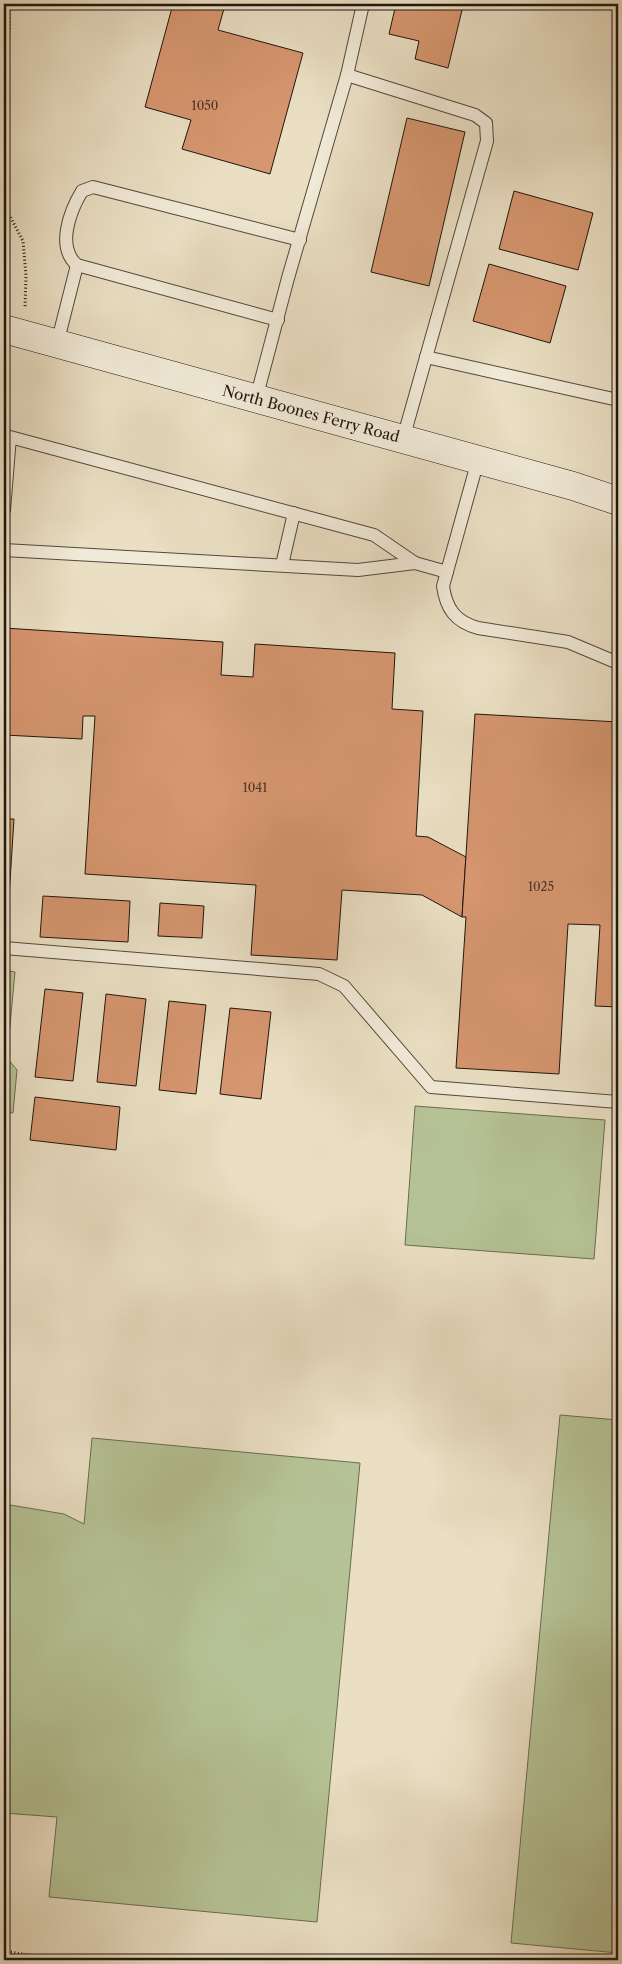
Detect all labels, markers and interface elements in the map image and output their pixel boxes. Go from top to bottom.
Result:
house number: 1050 [192,98,218,113]
street label: North Boones Ferry Road [221,381,402,446]
house number: 1041 [243,780,267,795]
house number: 1025 [528,879,554,894]

